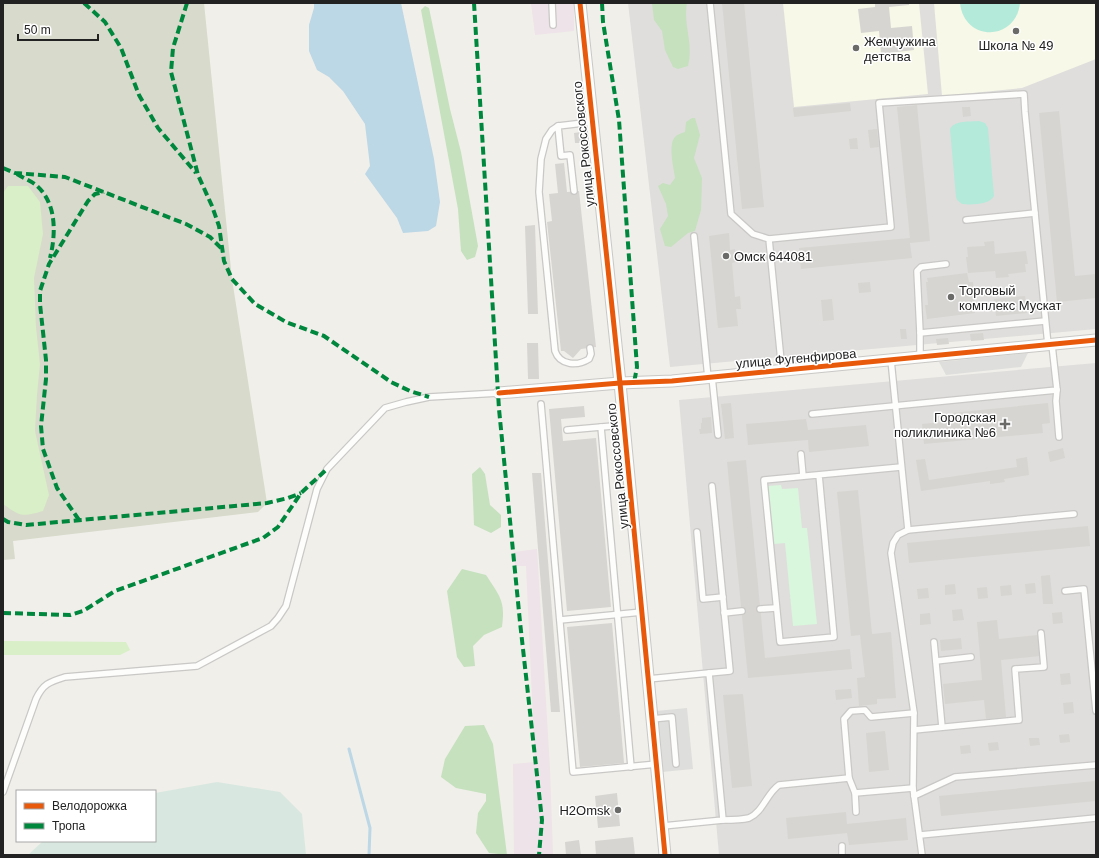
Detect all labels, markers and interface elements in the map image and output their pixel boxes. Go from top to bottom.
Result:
scale bar [18,16,98,42]
text: 50 m [24,23,51,37]
marker: Школа № 49 [1011,26,1021,36]
place label: Жемчужина детства [864,34,937,64]
place label: Школа № 49 [978,38,1054,53]
marker: Жемчужина детства [851,43,861,53]
street label: улица Рокоссовского [569,80,598,207]
place label: Омск 644081 [734,249,812,264]
marker: Омск 644081 [721,251,731,261]
place label: Торговый комплекс Мускат [959,283,1062,313]
marker: Торговый комплекс Мускат [946,292,956,302]
street label: улица Фугенфирова [735,346,858,371]
street label: улица Рокоссовского [603,402,632,529]
place label: Городская поликлиника №6 [894,410,996,440]
marker: Городская поликлиника №6 [999,418,1011,430]
legend [16,790,156,842]
text: Велодорожка [52,799,127,813]
place label: H2Omsk [559,803,610,818]
marker: H2Omsk [613,805,623,815]
text: Тропа [52,819,86,833]

